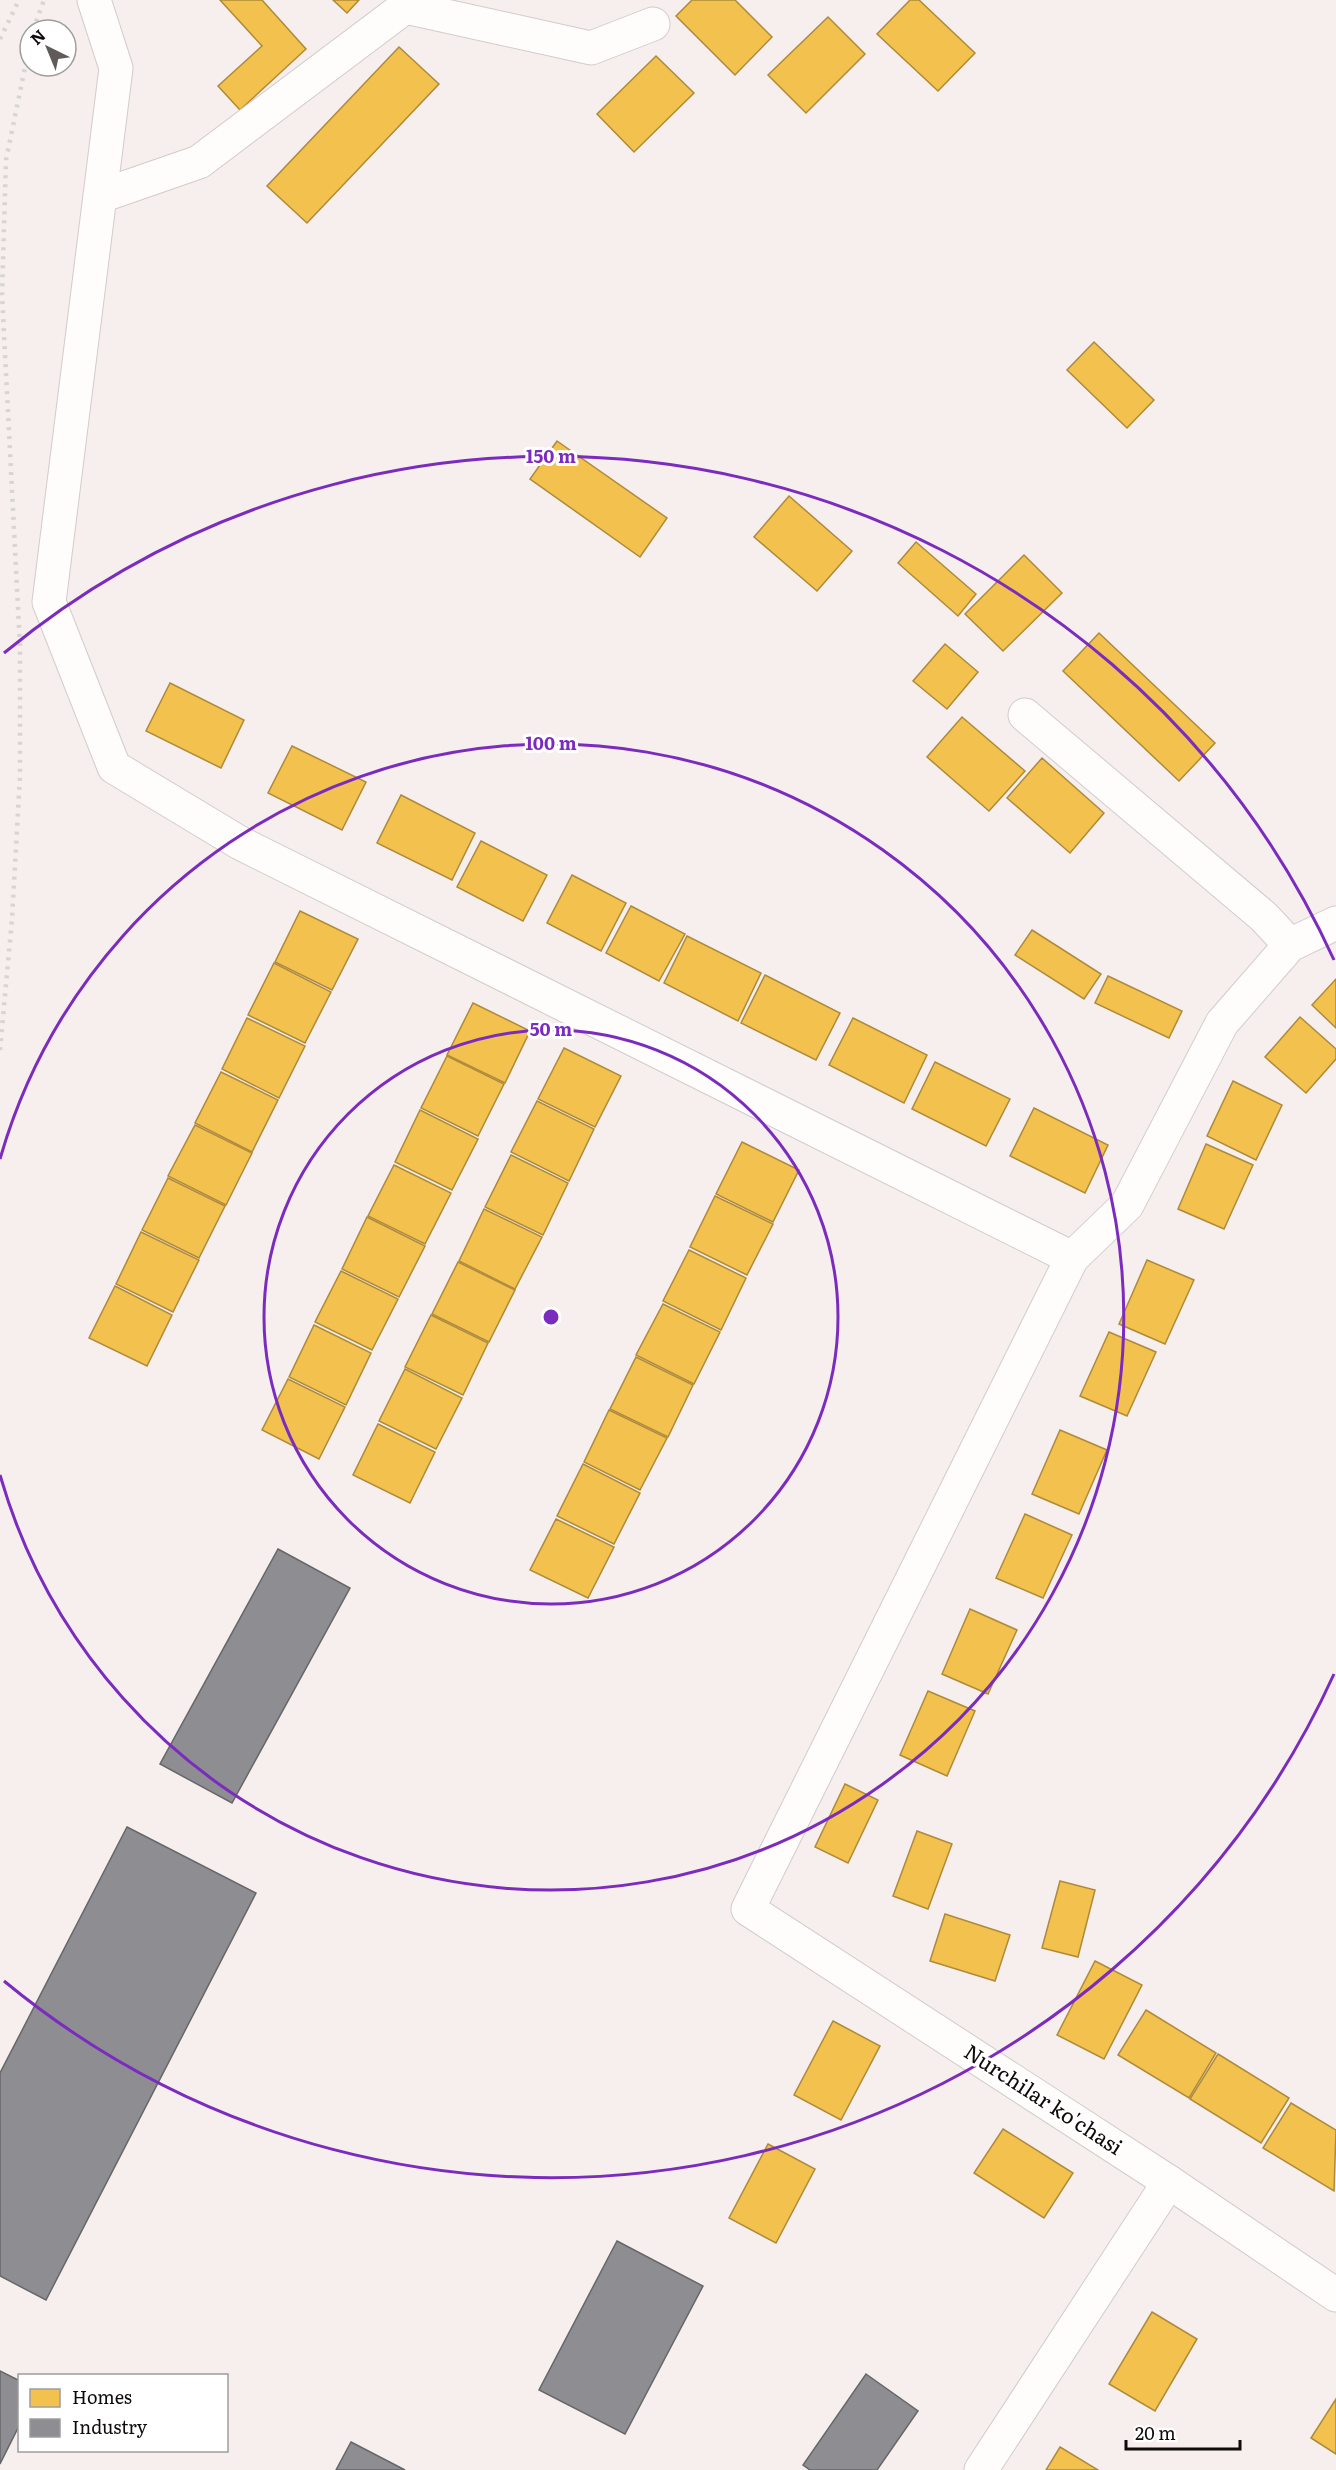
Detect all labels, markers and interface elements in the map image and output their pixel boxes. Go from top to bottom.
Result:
north arrow [18,18,78,78]
text: N [24,23,50,50]
text: 150 m [526,442,576,469]
text: 100 m [525,729,577,756]
text: 50 m [530,1015,572,1042]
centre of rings [541,1307,561,1327]
street label: Nurchilar ko'chasi [959,2035,1130,2161]
legend [18,2374,228,2452]
text: Homes [72,2383,132,2410]
text: Industry [72,2413,148,2440]
scale bar [1126,2413,1240,2451]
text: 20 m [1135,2419,1176,2446]

